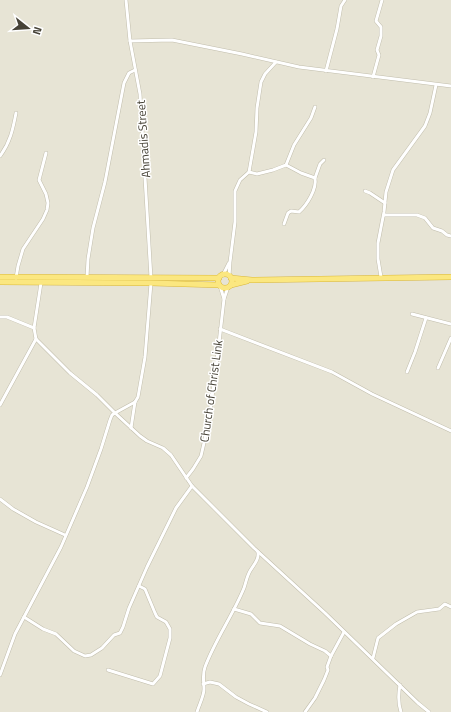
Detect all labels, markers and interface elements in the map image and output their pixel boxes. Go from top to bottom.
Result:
north arrow [8,8,48,48]
text: N [29,25,46,37]
street label: Ahmadis Street [131,99,155,178]
street label: Church of Christ Link [194,338,228,444]

